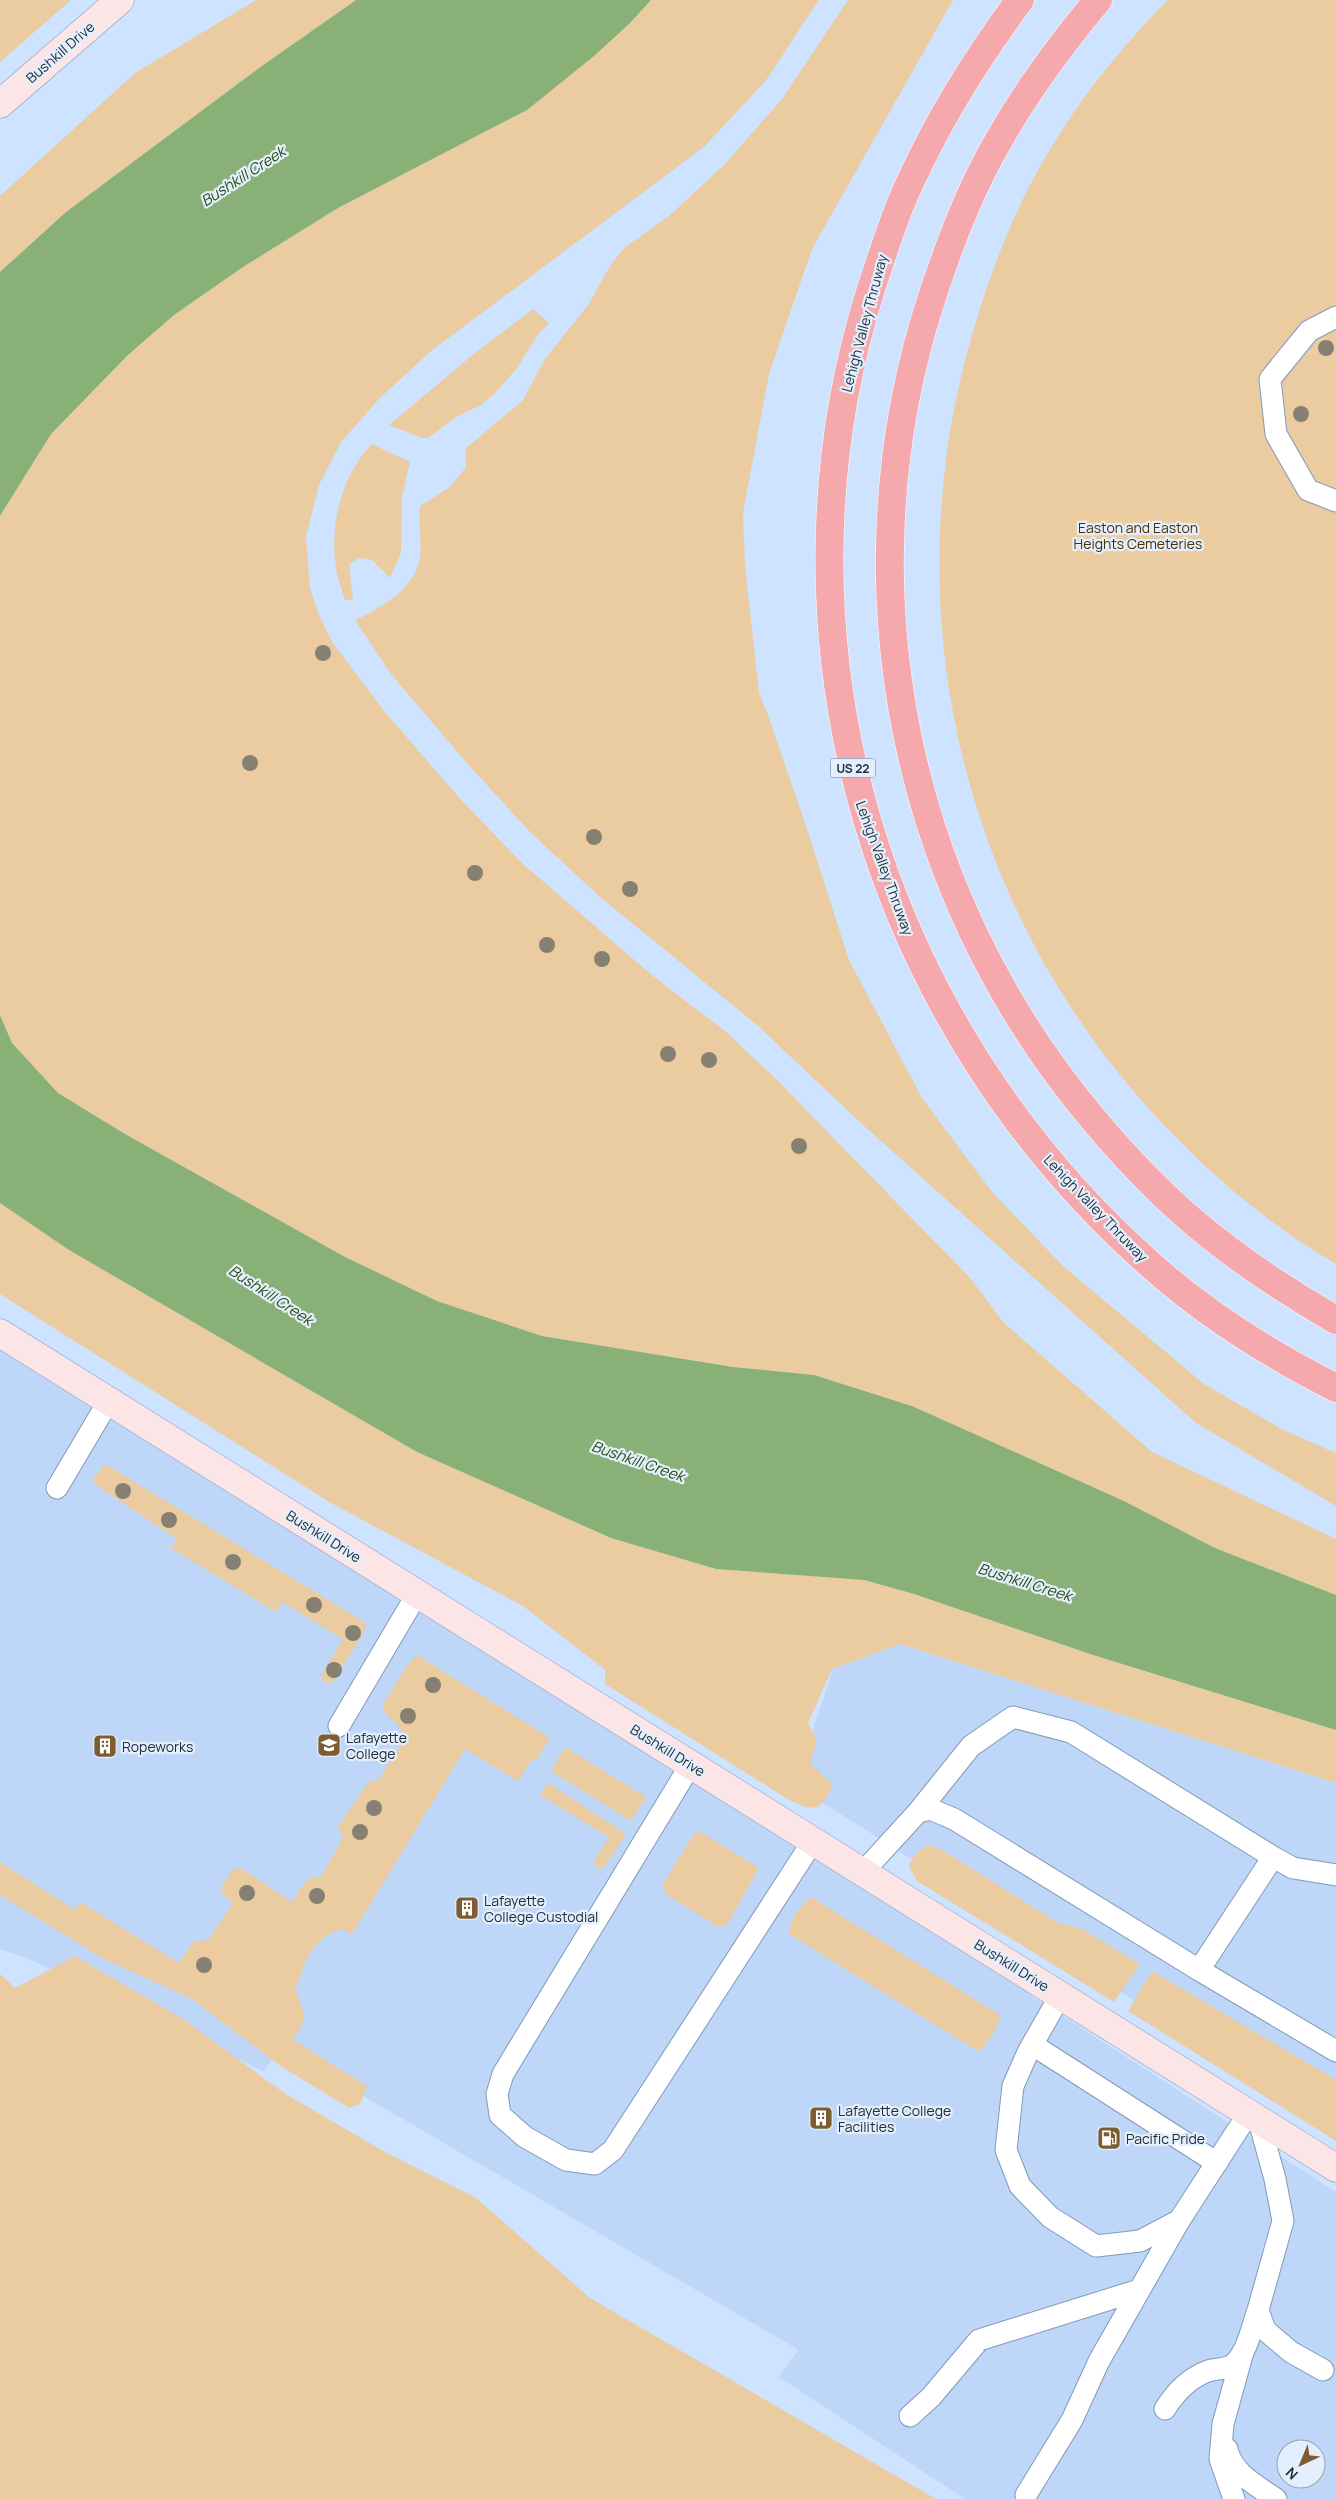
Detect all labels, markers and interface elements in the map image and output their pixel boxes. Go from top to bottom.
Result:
street label: Bushkill Drive [22,17,98,87]
water label: Bushkill Creek [197,139,291,211]
street label: Lehigh Valley Thruway [836,251,892,394]
park label: Easton and Easton Heights Cemeteries [1074,518,1202,553]
road number: US 22 [830,758,876,778]
street label: Lehigh Valley Thruway [852,798,918,938]
street label: Lehigh Valley Thruway [1040,1150,1153,1266]
water label: Bushkill Creek [225,1260,319,1332]
water label: Bushkill Creek [589,1435,690,1488]
street label: Bushkill Drive [283,1505,365,1567]
water label: Bushkill Creek [976,1558,1077,1607]
street label: Bushkill Drive [627,1719,709,1781]
place label: Lafayette College [346,1728,407,1763]
school or university icon: Lafayette College [316,1732,342,1758]
building icon: Ropeworks [92,1733,118,1759]
place label: Ropeworks [122,1737,193,1756]
place label: Lafayette College Custodial [484,1891,598,1926]
building icon: Lafayette College Custodial [454,1895,480,1921]
street label: Bushkill Drive [971,1934,1053,1996]
place label: Lafayette College Facilities [838,2101,951,2136]
building icon: Lafayette College Facilities [808,2105,834,2131]
fuel station icon: Pacific Pride [1096,2125,1122,2151]
place label: Pacific Pride [1126,2129,1205,2148]
north arrow [1276,2439,1326,2489]
text: N [1281,2463,1302,2484]

